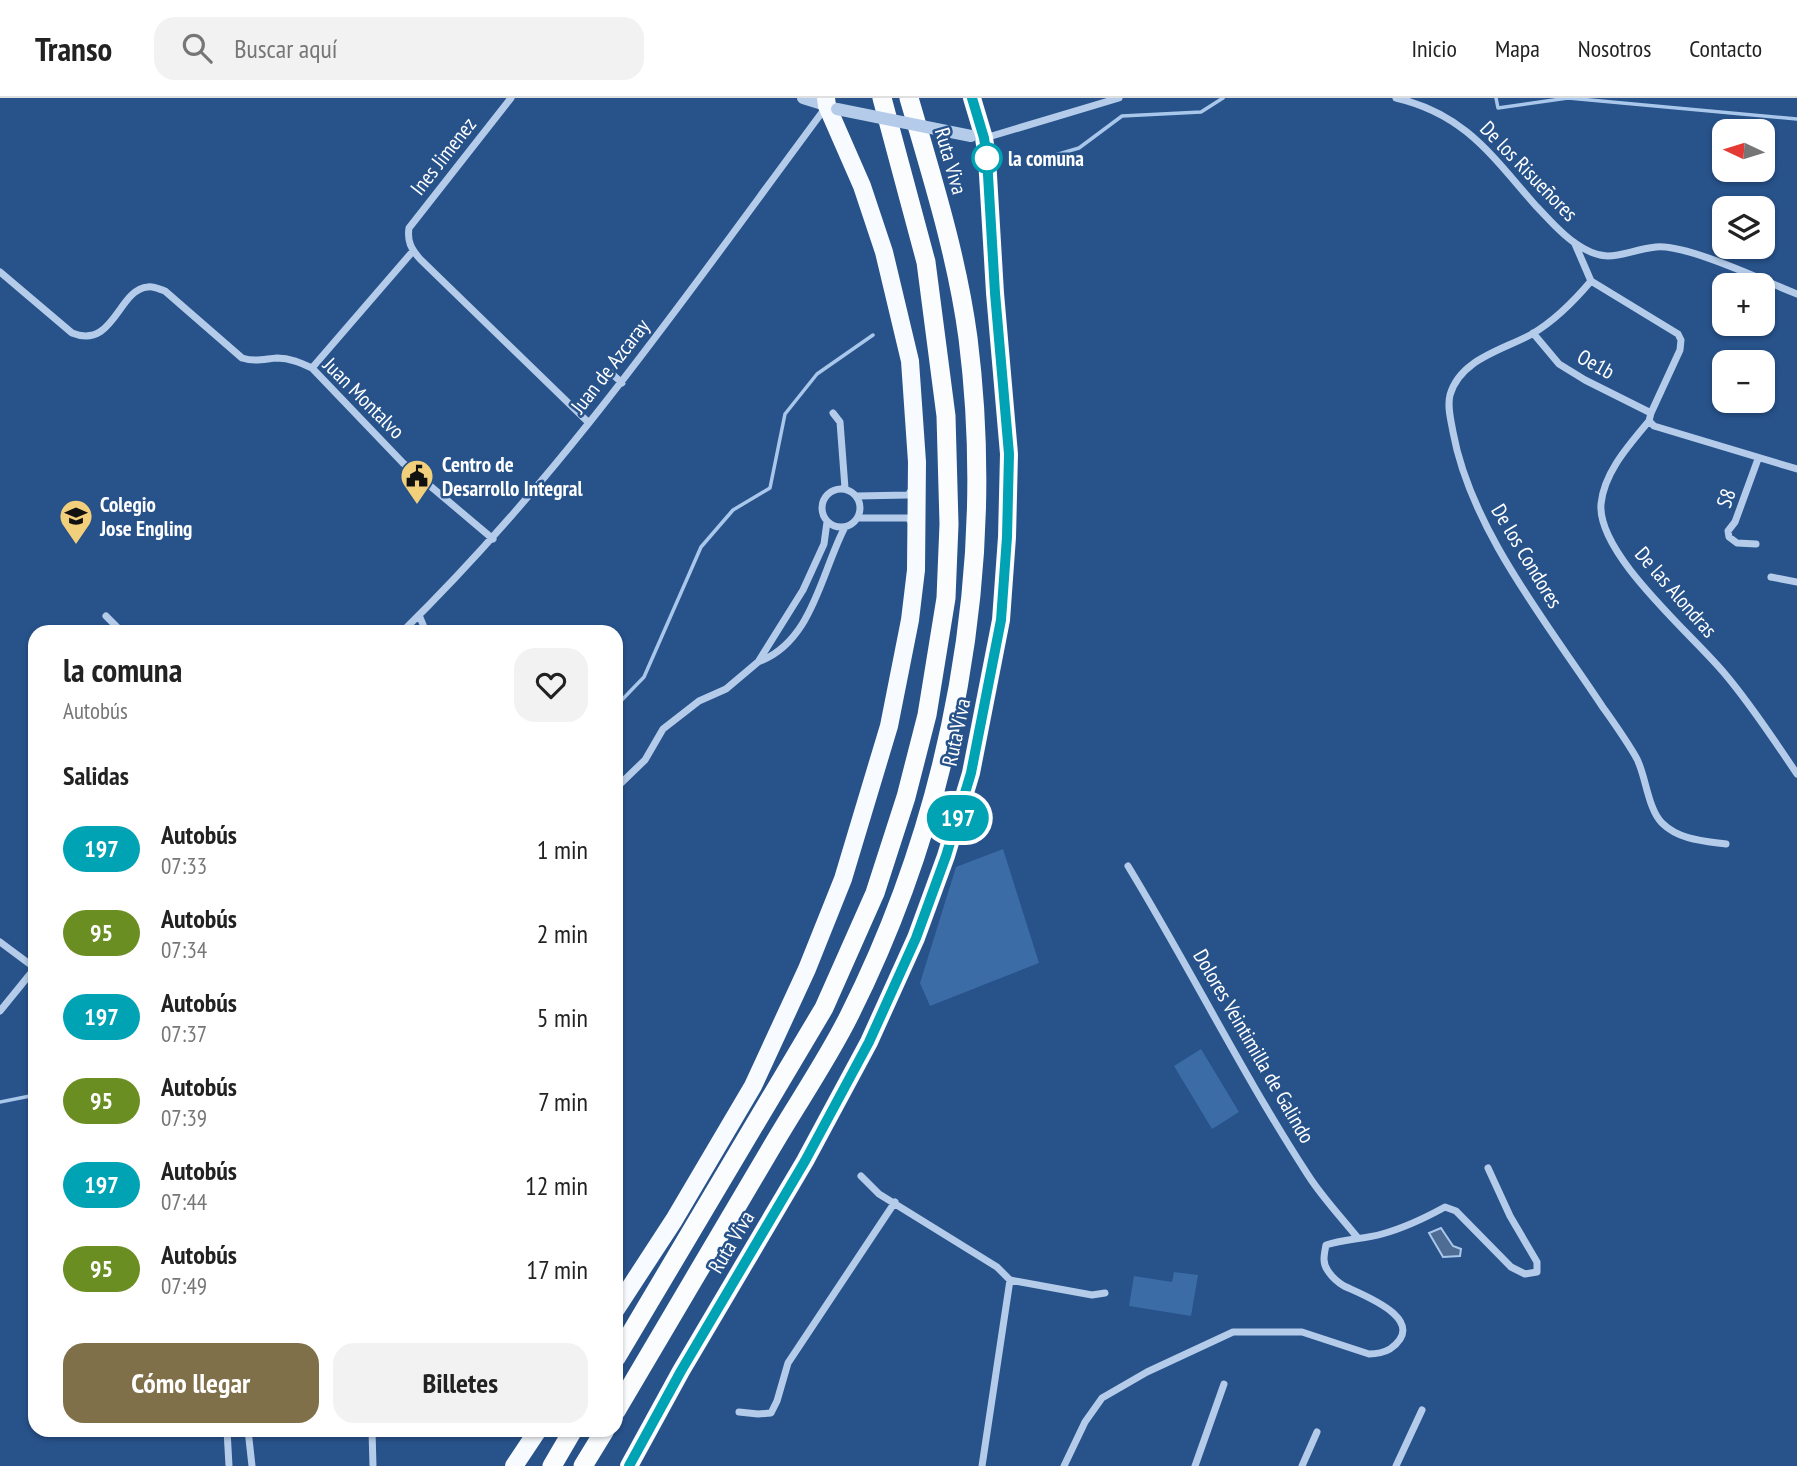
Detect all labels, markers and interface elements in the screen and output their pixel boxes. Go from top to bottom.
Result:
search box [154,17,644,80]
text: Transo [35,27,112,70]
icon: search [178,29,216,67]
text: Buscar aquí [234,32,337,65]
text: Inicio [1411,33,1457,64]
text: Mapa [1495,33,1540,64]
text: Nosotros [1578,33,1651,64]
text: Contacto [1689,33,1762,64]
street label: Ines Jimenez [404,112,482,200]
street label: De los Risueñores [1474,115,1584,227]
north arrow [1712,119,1774,182]
map controls [1712,119,1775,413]
street label: Ruta Viva [929,125,973,197]
marker: la comuna [972,143,1002,173]
place label: la comuna [1008,145,1084,172]
button: layers [1712,196,1775,259]
button: + [1712,273,1775,336]
street label: Juan de Azcaray [564,313,655,420]
street label: Oe1b [1572,343,1620,385]
button: − [1712,350,1775,413]
street label: Juan Montalvo [317,351,410,444]
place label: Centro de Desarrollo Integral [442,451,583,502]
public building icon: Centro de Desarrollo Integral [398,457,436,506]
street label: S8 [1710,485,1742,511]
place label: Colegio Jose Engling [99,491,192,542]
school or university icon: Colegio Jose Engling [57,497,95,546]
street label: De los Condores [1485,499,1569,613]
street label: De las Alondras [1629,541,1723,643]
text: la comuna [63,648,182,691]
button: heart [514,648,588,722]
text: Autobús [63,696,128,725]
street label: Ruta Viva [936,696,976,768]
text: Salidas [63,759,129,792]
line badge: 197 [918,795,998,841]
text: 197 [941,802,975,833]
text: Autobús [161,818,237,851]
text: 197 [84,833,119,864]
text: 1 min [537,833,588,866]
text: 07:33 [161,851,207,880]
text: Autobús [161,902,237,935]
text: 95 [90,917,113,948]
text: 2 min [537,917,588,950]
text: 07:34 [161,935,207,964]
street label: Dolores Veintimilla de Galindo [1187,944,1321,1148]
text: Autobús [161,986,237,1019]
text: 197 [84,1001,119,1032]
text: 5 min [537,1001,588,1034]
text: 07:37 [161,1019,207,1048]
text: Autobús [161,1070,237,1103]
text: 95 [90,1085,113,1116]
text: 7 min [538,1085,588,1118]
text: 07:39 [161,1103,207,1132]
text: Autobús [161,1154,237,1187]
text: 197 [84,1169,119,1200]
text: 12 min [525,1169,588,1202]
text: 07:44 [161,1187,207,1216]
street label: Ruta Viva [702,1206,760,1278]
text: Autobús [161,1238,237,1271]
text: 95 [90,1253,113,1284]
text: 17 min [526,1253,588,1286]
text: 07:49 [161,1271,207,1300]
button: Cómo llegar [63,1343,319,1423]
button: Billetes [333,1343,588,1423]

